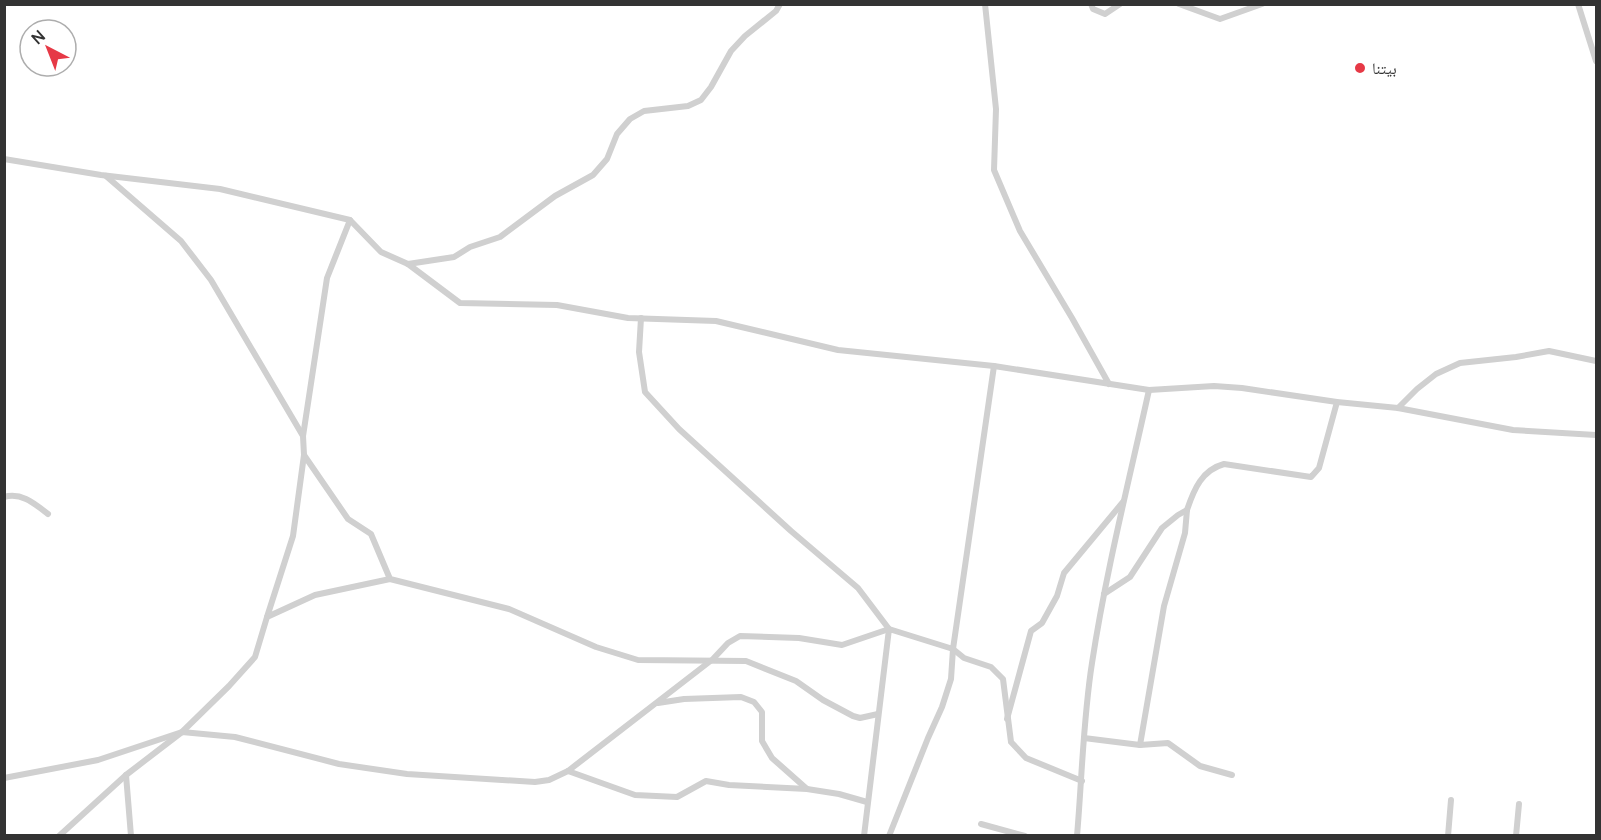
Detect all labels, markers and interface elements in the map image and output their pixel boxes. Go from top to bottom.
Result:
north arrow [18,18,78,78]
text: N [26,25,50,49]
place label: بيتنا [1372,57,1397,79]
marker: بيتنا [1353,61,1367,75]

